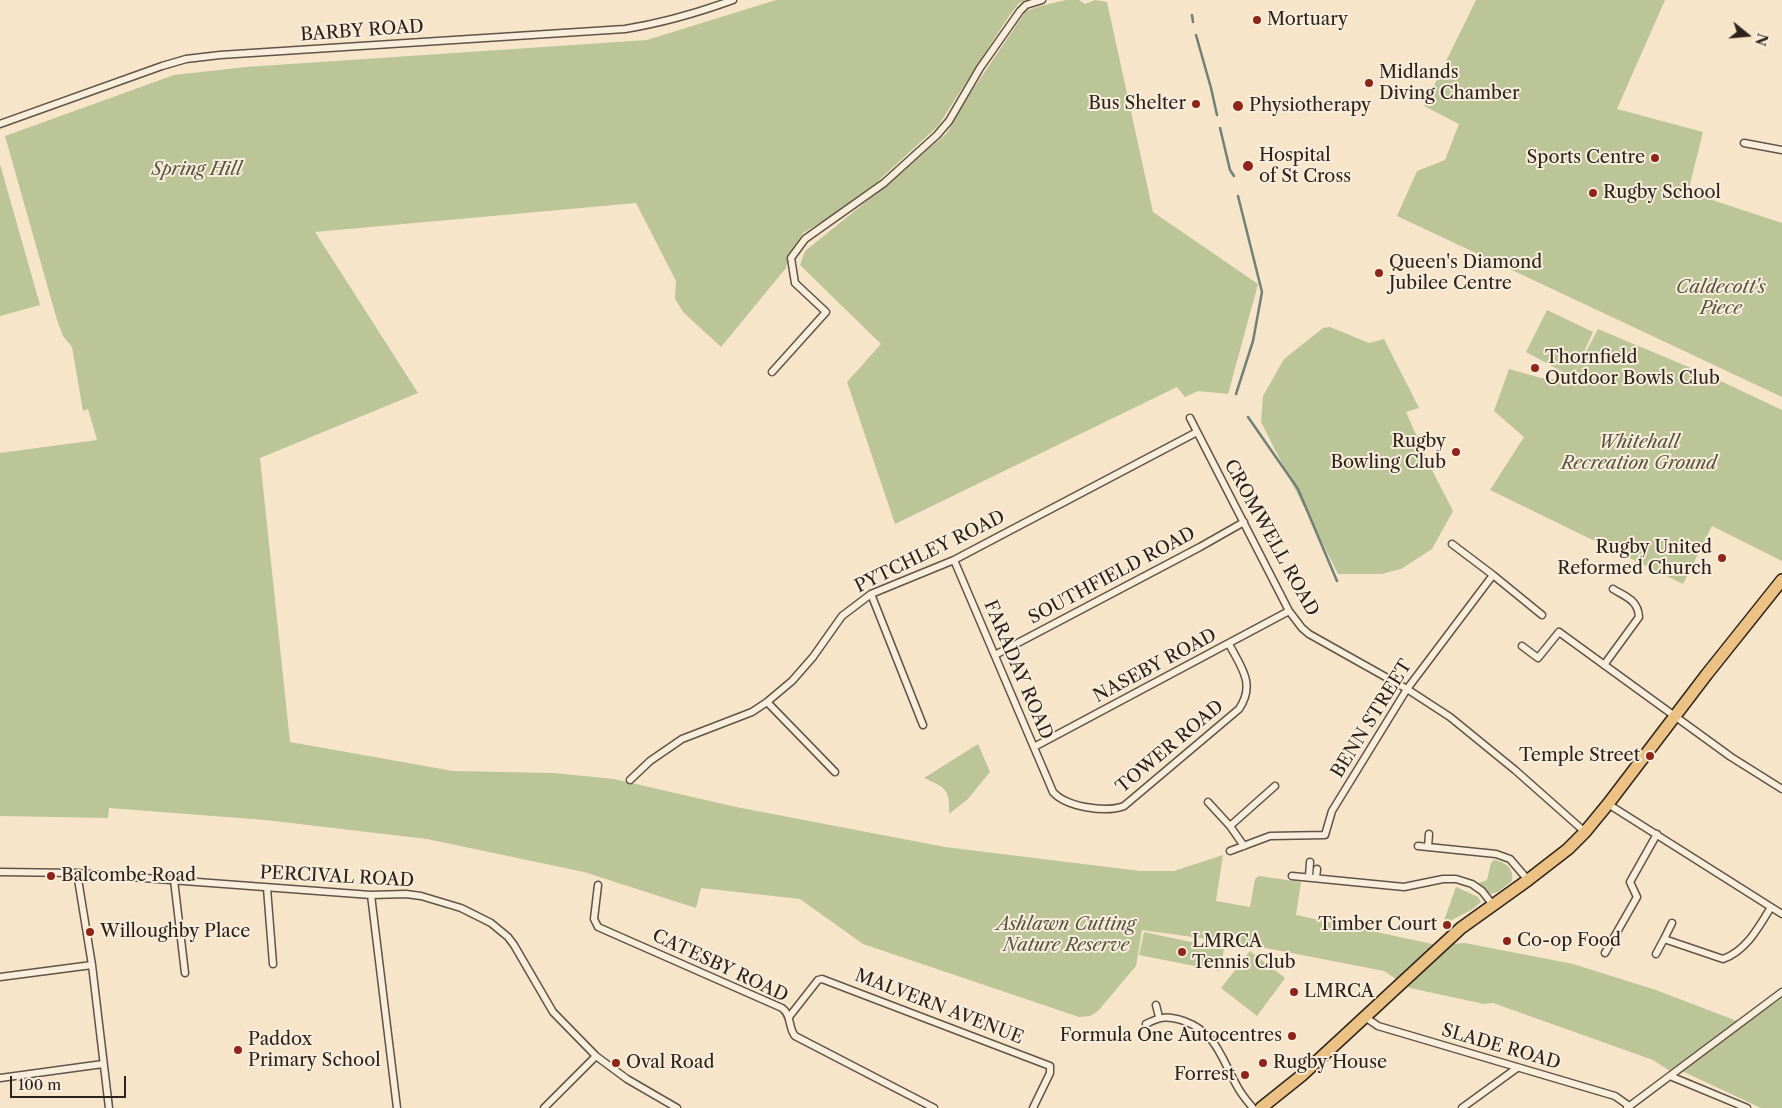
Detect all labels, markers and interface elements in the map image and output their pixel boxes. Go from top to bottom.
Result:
place label: Mortuary [1267,9,1348,31]
north arrow [1722,10,1772,60]
marker: Mortuary [1251,14,1263,26]
street label: BARBY ROAD [300,16,424,46]
text: N [1751,31,1772,48]
place label: Midlands Diving Chamber [1379,62,1520,104]
marker: Midlands Diving Chamber [1363,77,1375,89]
place label: Bus Shelter [1088,93,1186,115]
place label: Physiotherapy [1249,95,1371,117]
marker: Bus Shelter [1190,98,1202,110]
marker: Physiotherapy [1231,99,1245,113]
place label: Hospital of St Cross [1259,145,1351,188]
place label: Sports Centre [1527,147,1645,169]
marker: Sports Centre [1649,152,1661,164]
park label: Spring Hill [152,159,242,181]
marker: Hospital of St Cross [1241,159,1255,173]
place label: Rugby School [1603,182,1721,204]
marker: Rugby School [1587,187,1599,199]
place label: Queen's Diamond Jubilee Centre [1389,252,1542,294]
marker: Queen's Diamond Jubilee Centre [1373,267,1385,279]
park label: Caldecott's Piece [1676,277,1766,320]
place label: Thornfield Outdoor Bowls Club [1545,347,1720,389]
marker: Thornfield Outdoor Bowls Club [1529,362,1541,374]
place label: Rugby Bowling Club [1331,431,1446,474]
park label: Whitehall Recreation Ground [1561,432,1717,474]
marker: Rugby Bowling Club [1450,446,1462,458]
street label: CROMWELL ROAD [1219,456,1323,620]
street label: PYTCHLEY ROAD [851,506,1009,598]
street label: SOUTHFIELD ROAD [1025,523,1199,629]
place label: Rugby United Reformed Church [1557,537,1712,580]
marker: Rugby United Reformed Church [1716,552,1728,564]
street label: FARADAY ROAD [979,597,1057,743]
street label: NASEBY ROAD [1090,624,1220,708]
street label: BENN STREET [1327,656,1417,782]
street label: TOWER ROAD [1112,696,1228,798]
place label: Temple Street [1519,745,1640,767]
marker: Temple Street [1644,750,1656,762]
street label: PERCIVAL ROAD [259,862,415,892]
place label: Balcombe Road [61,865,196,887]
marker: Balcombe Road [45,870,57,882]
park label: Ashlawn Cutting Nature Reserve [996,914,1136,956]
place label: Timber Court [1318,914,1437,936]
marker: Timber Court [1441,919,1453,931]
place label: Willoughby Place [100,921,250,943]
street label: CATESBY ROAD [649,925,791,1007]
marker: Willoughby Place [84,926,96,938]
place label: Co-op Food [1517,930,1621,952]
place label: LMRCA Tennis Club [1192,931,1296,974]
marker: Co-op Food [1501,935,1513,947]
marker: LMRCA Tennis Club [1176,946,1188,958]
street label: MALVERN AVENUE [852,965,1026,1049]
place label: LMRCA [1304,981,1374,1003]
marker: LMRCA [1288,986,1300,998]
street label: SLADE ROAD [1439,1020,1563,1074]
place label: Formula One Autocentres [1060,1025,1282,1047]
place label: Paddox Primary School [248,1029,381,1072]
marker: Formula One Autocentres [1286,1030,1298,1042]
marker: Paddox Primary School [232,1044,244,1056]
place label: Oval Road [626,1052,714,1074]
place label: Rugby House [1273,1052,1387,1074]
marker: Oval Road [610,1057,622,1069]
marker: Rugby House [1257,1057,1269,1069]
place label: Forrest [1174,1064,1235,1086]
scale bar [12,1066,129,1098]
marker: Forrest [1239,1069,1251,1081]
text: 100 m [18,1075,61,1094]

